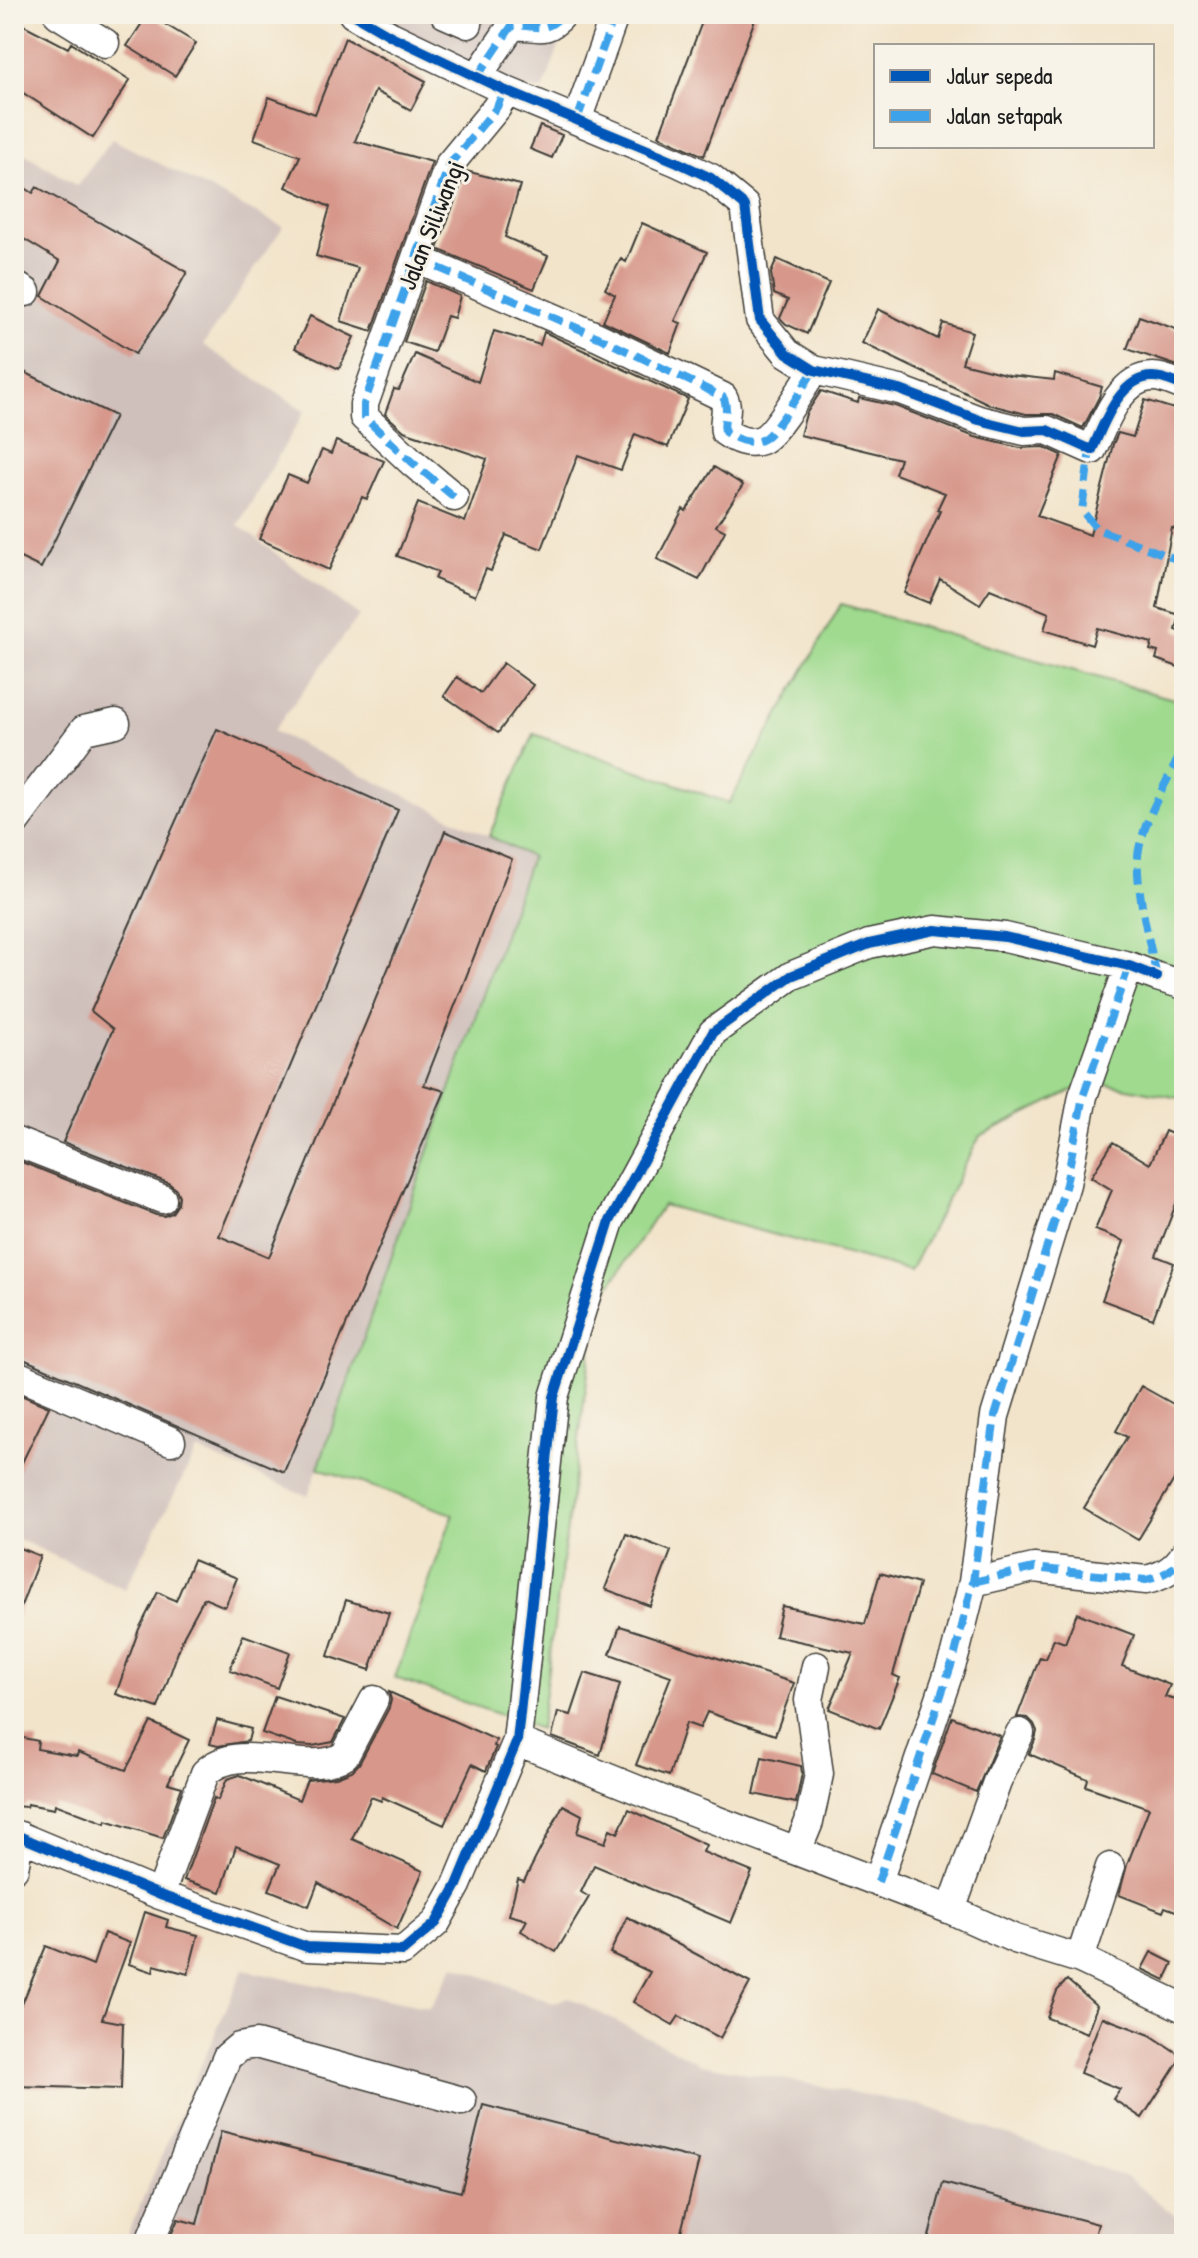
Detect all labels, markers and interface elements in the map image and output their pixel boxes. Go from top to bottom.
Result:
legend [874,44,1154,148]
text: Jalur sepeda [946,59,1052,91]
text: Jalan setapak [946,99,1063,131]
street label: Jalan Siliwangi [389,155,472,295]

